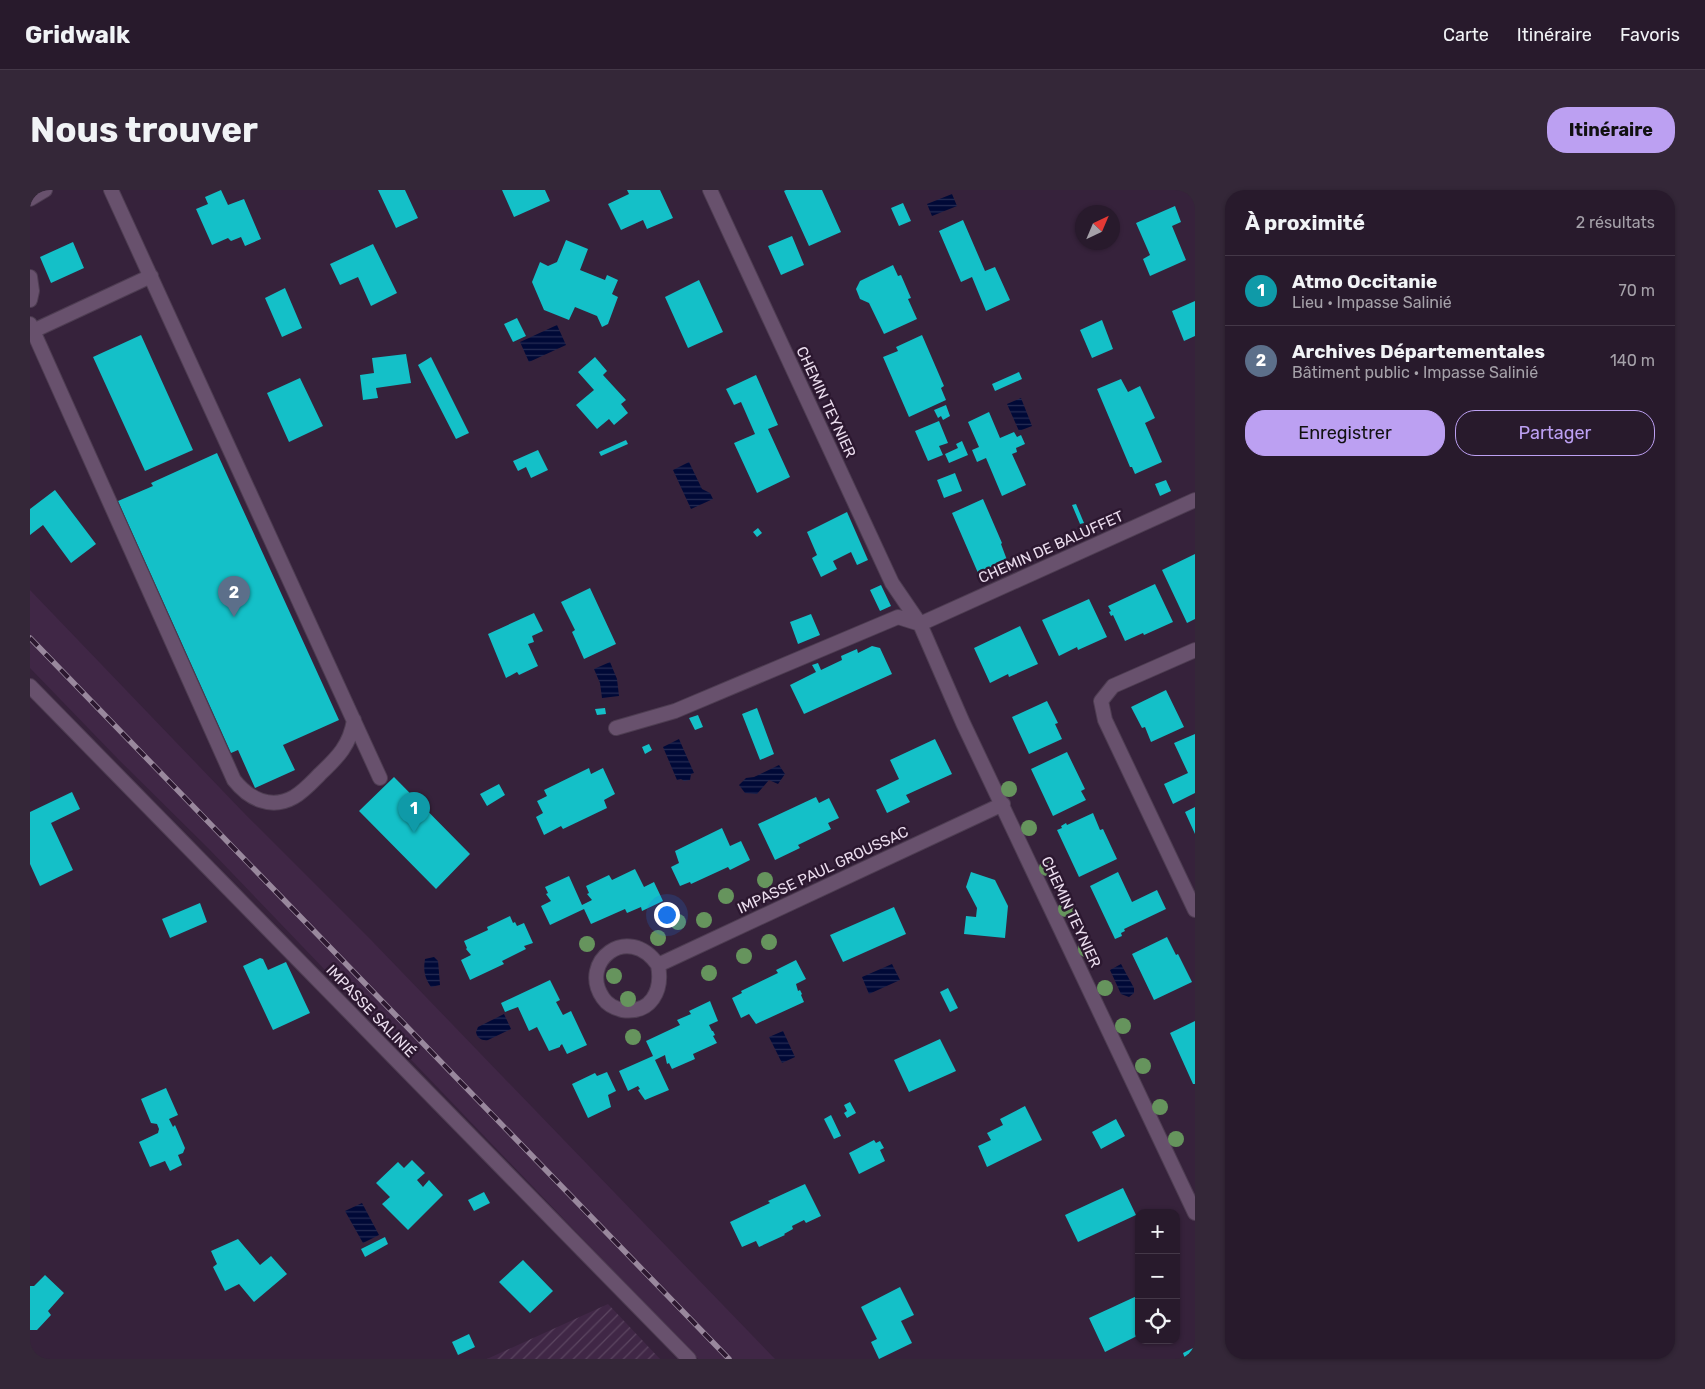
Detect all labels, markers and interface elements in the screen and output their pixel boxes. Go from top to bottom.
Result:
text: Gridwalk [25,21,130,49]
text: Carte [1443,24,1489,46]
text: Itinéraire [1517,24,1592,46]
text: Favoris [1620,24,1680,46]
button: Itinéraire [1547,107,1675,153]
text: Nous trouver [30,109,258,151]
north arrow [1075,205,1120,250]
text: À proximité [1245,210,1365,235]
text: 2 résultats [1576,213,1655,232]
text: Atmo Occitanie [1292,270,1437,293]
text: 1 [1257,281,1265,300]
text: 70 m [1618,281,1655,300]
text: Lieu · Impasse Salinié [1292,293,1452,312]
text: Archives Départementales [1292,340,1545,363]
street label: CHEMIN TEYNIER [792,344,860,461]
text: 2 [1256,351,1266,370]
text: 140 m [1610,351,1655,370]
text: Bâtiment public · Impasse Salinié [1292,363,1538,382]
button: Enregistrer [1245,410,1445,456]
button: Partager [1455,410,1655,456]
street label: CHEMIN DE BALUFFET [976,507,1127,587]
pin: 2 [218,576,250,617]
pin: 1 [398,792,430,833]
street label: IMPASSE PAUL GROUSSAC [735,822,911,918]
street label: CHEMIN TEYNIER [1037,854,1105,971]
your location [654,902,680,928]
street label: IMPASSE SALINIÉ [322,961,420,1061]
map controls [1135,1209,1180,1344]
button: + [1135,1209,1180,1254]
button: − [1135,1254,1180,1299]
button: locate [1135,1299,1180,1344]

